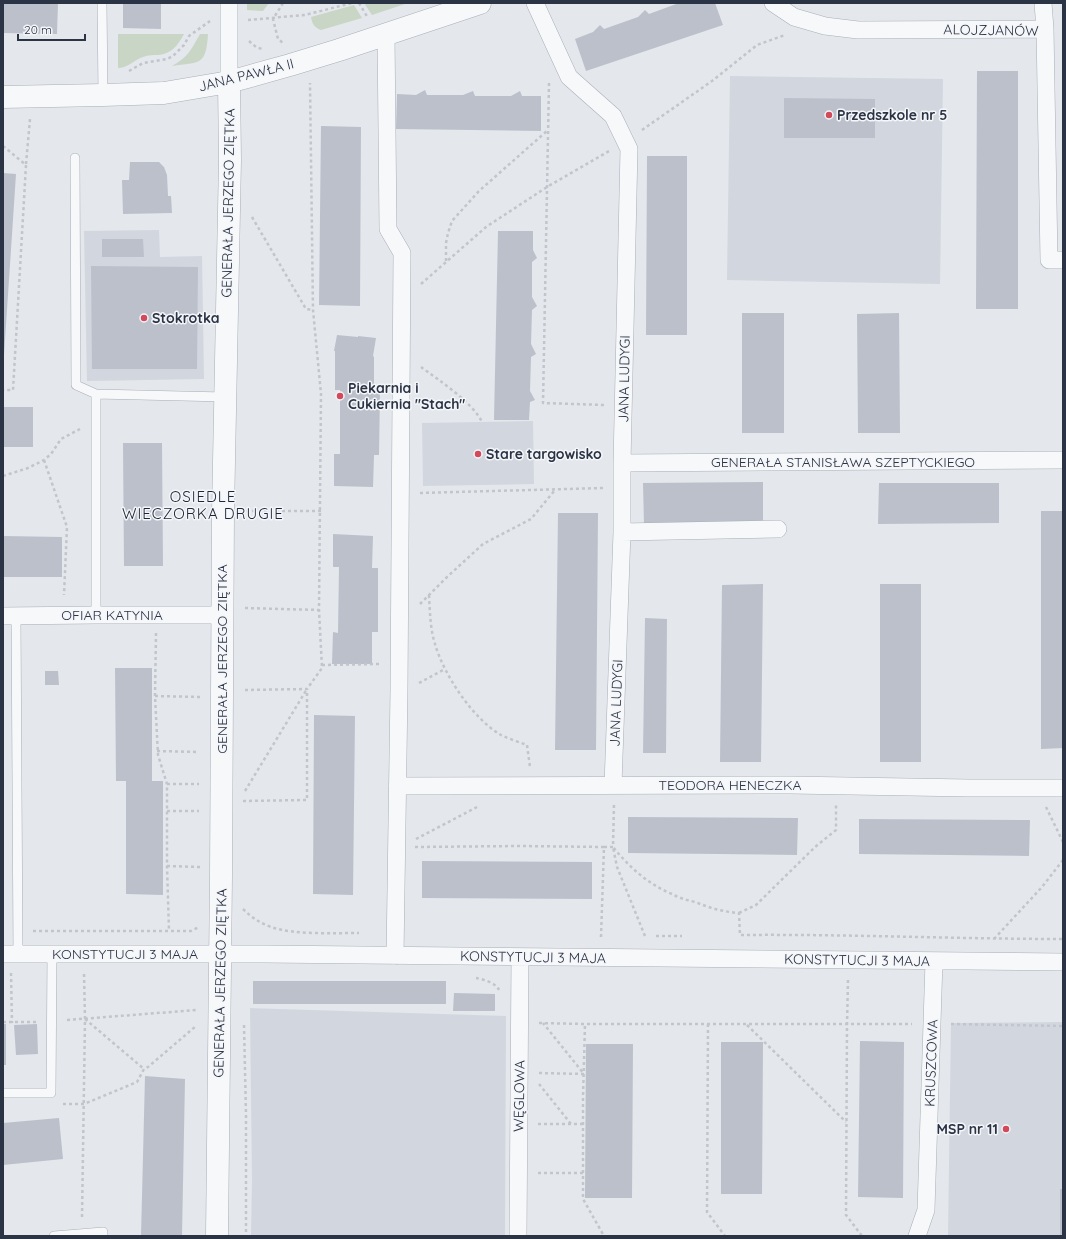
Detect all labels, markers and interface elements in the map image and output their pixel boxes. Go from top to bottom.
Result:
scale bar [18,16,85,42]
street label: ALOJZJANÓW [943,20,1039,40]
text: 20 m [24,22,52,37]
street label: JANA PAWŁA II [196,54,296,96]
place label: Przedszkole nr 5 [837,106,947,124]
street label: GENERAŁA JERZEGO ZIĘTKA [217,108,239,298]
marker: Przedszkole nr 5 [824,110,834,120]
place label: Stokrotka [152,309,220,327]
marker: Stokrotka [139,313,149,323]
street label: JANA LUDYGI [614,335,634,423]
place label: Piekarnia i Cukiernia "Stach" [348,379,465,413]
marker: Piekarnia i Cukiernia "Stach" [335,391,345,401]
place label: Stare targowisko [486,445,602,463]
marker: Stare targowisko [473,449,483,459]
street label: GENERAŁA STANISŁAWA SZEPTYCKIEGO [711,453,975,471]
district label: OSIEDLE WIECZORKA DRUGIE [122,487,284,523]
street label: GENERAŁA JERZEGO ZIĘTKA [213,564,231,754]
street label: OFIAR KATYNIA [61,606,163,624]
street label: JANA LUDYGI [605,659,627,747]
street label: TEODORA HENECZKA [658,776,802,794]
street label: GENERAŁA JERZEGO ZIĘTKA [209,888,231,1078]
street label: KONSTYTUCJI 3 MAJA [52,945,198,963]
street label: KONSTYTUCJI 3 MAJA [460,947,606,967]
street label: KONSTYTUCJI 3 MAJA [784,950,930,970]
street label: KRUSZCOWA [920,1019,942,1107]
street label: WĘGLOWA [509,1060,529,1132]
place label: MSP nr 11 [937,1120,998,1138]
marker: MSP nr 11 [1001,1124,1011,1134]

